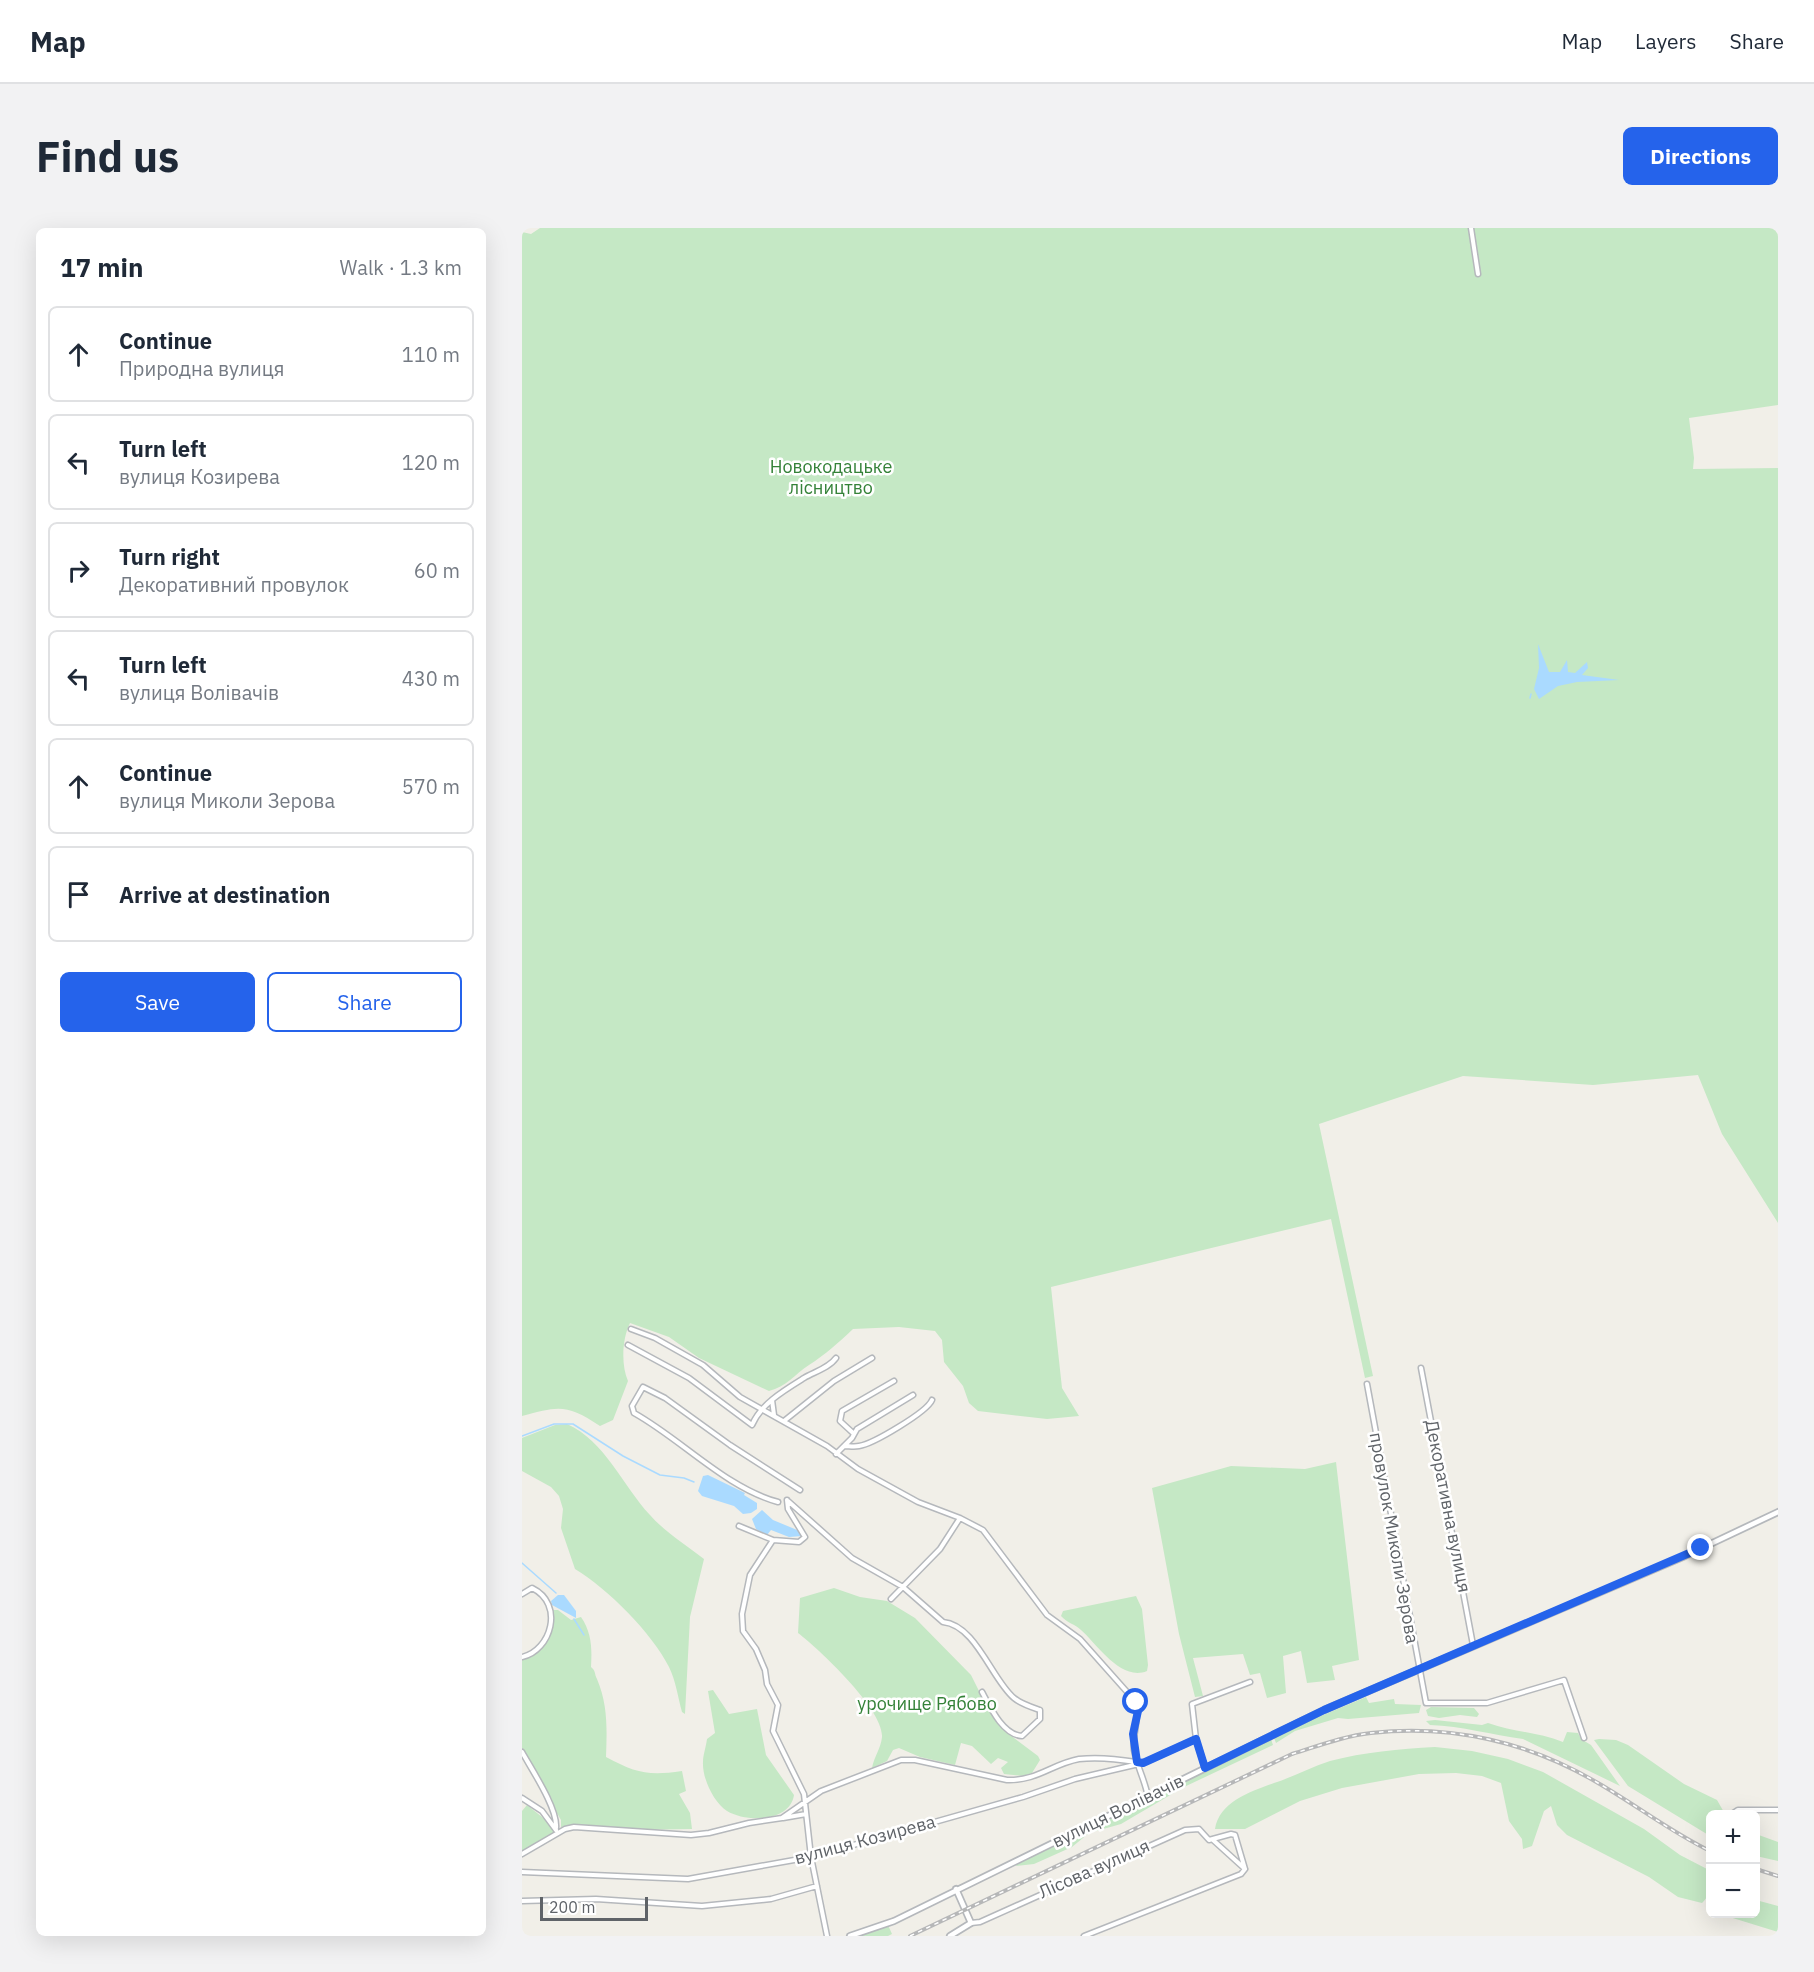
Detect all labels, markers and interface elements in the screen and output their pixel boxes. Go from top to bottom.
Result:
text: Map [30,23,86,60]
text: Map [1562,27,1602,55]
text: Layers [1635,27,1697,55]
text: Share [1730,27,1784,55]
button: Directions [1623,127,1778,185]
text: Find us [36,129,179,184]
text: 17 min [60,250,144,284]
text: Walk · 1.3 km [340,254,462,281]
text: Continue [119,326,212,355]
icon: ahead [62,338,95,371]
text: 110 m [402,341,460,368]
text: Природна вулиця [119,355,285,382]
text: Turn left [119,434,207,463]
icon: left [62,446,95,479]
text: 120 m [402,449,460,476]
park label: Новокодацьке лісництво [770,455,892,499]
text: вулиця Козирева [119,463,280,490]
text: Turn right [119,542,220,571]
icon: right [62,554,95,587]
text: 60 m [414,557,460,584]
text: Декоративний провулок [119,571,349,598]
text: Turn left [119,650,207,679]
icon: left [62,662,95,695]
text: 430 m [402,665,460,692]
text: вулиця Волівачів [119,679,279,706]
text: Continue [119,758,212,787]
icon: ahead [62,770,95,803]
text: 570 m [402,773,460,800]
text: вулиця Миколи Зерова [119,787,335,814]
icon: arrive [62,878,95,911]
text: Arrive at destination [119,880,330,909]
button: Save [60,972,255,1032]
button: Share [267,972,462,1032]
street label: Декоративна вулиця [1420,1418,1477,1594]
street label: провулок Миколи Зерова [1365,1430,1424,1646]
route end [1687,1534,1713,1560]
route start [1122,1688,1148,1714]
park label: урочище Рябово [857,1692,997,1715]
street label: вулиця Волівачів [1048,1769,1188,1852]
street label: вулиця Козирева [792,1810,938,1869]
map controls [1706,1810,1760,1918]
button: + [1706,1810,1760,1864]
street label: Лісова вулиця [1035,1834,1153,1903]
button: − [1706,1864,1760,1918]
scale bar [540,1894,648,1922]
text: 200 m [549,1897,596,1917]

